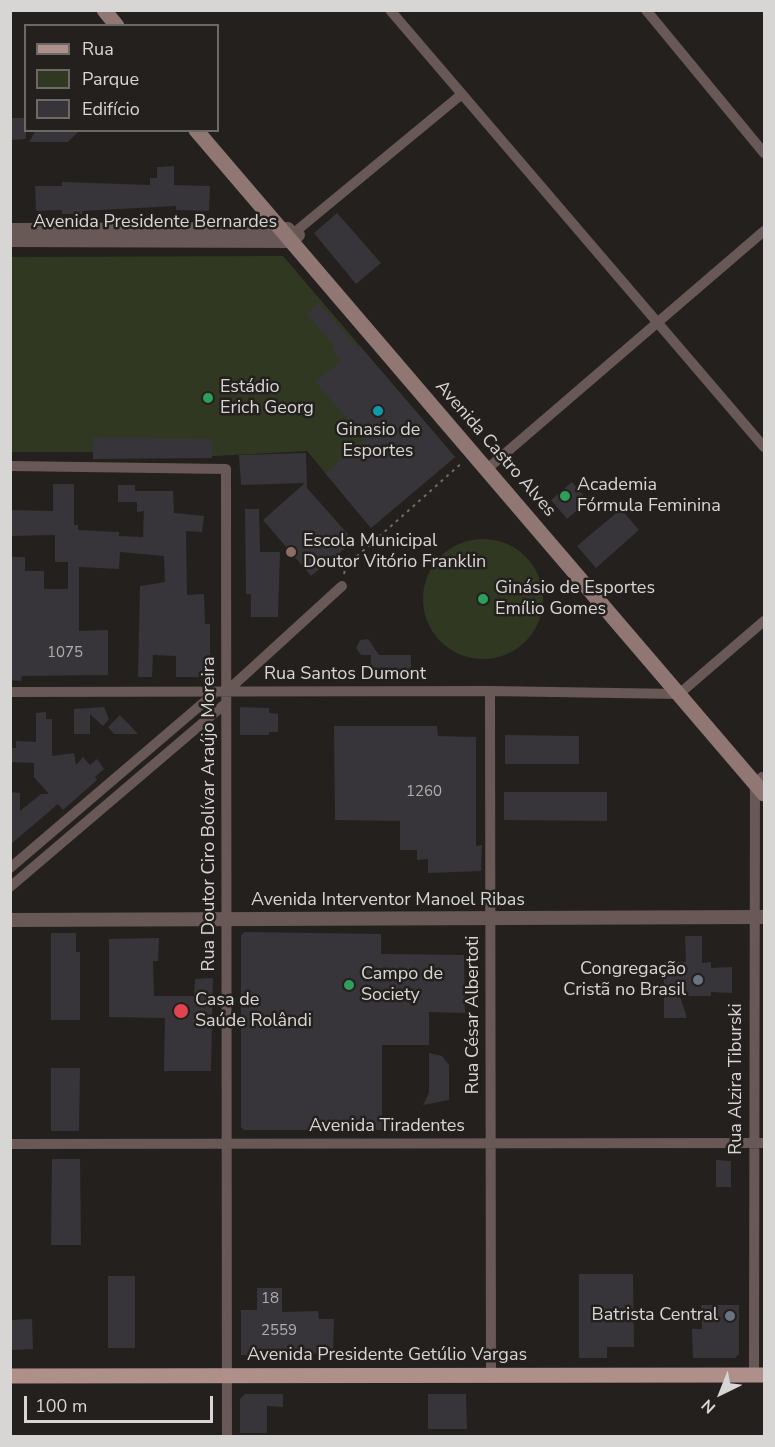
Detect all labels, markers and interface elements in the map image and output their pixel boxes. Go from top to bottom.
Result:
legend [24,24,219,132]
text: Rua [82,37,114,61]
text: Parque [82,67,139,91]
text: Edifício [82,97,140,121]
street label: Avenida Presidente Bernardes [33,212,277,234]
place label: Estádio Erich Georg [220,377,314,420]
street label: Avenida Castro Alves [430,377,560,521]
marker: Estádio Erich Georg [201,391,215,405]
marker: Ginasio de Esportes [371,404,385,418]
place label: Ginasio de Esportes [336,420,420,462]
place label: Academia Fórmula Feminina [577,475,721,518]
marker: Academia Fórmula Feminina [558,489,572,503]
place label: Escola Municipal Doutor Vitório Franklin [303,531,486,574]
marker: Escola Municipal Doutor Vitório Franklin [284,545,298,559]
place label: Ginásio de Esportes Emílio Gomes [495,578,655,620]
marker: Ginásio de Esportes Emílio Gomes [476,592,490,606]
house number: 1075 [47,644,83,662]
street label: Rua Doutor Ciro Bolívar Araújo Moreira [199,656,221,972]
street label: Rua Santos Dumont [264,664,426,686]
house number: 1260 [406,783,442,801]
street label: Avenida Interventor Manoel Ribas [251,890,525,912]
street label: Rua César Albertoti [463,936,485,1094]
place label: Congregação Cristã no Brasil [563,959,686,1002]
place label: Campo de Society [361,964,443,1006]
marker: Congregação Cristã no Brasil [691,973,705,987]
marker: Campo de Society [342,978,356,992]
place label: Casa de Saúde Rolândi [195,990,312,1032]
marker: Casa de Saúde Rolândi [172,1002,190,1020]
street label: Rua Alzira Tiburski [726,1003,748,1155]
street label: Avenida Tiradentes [309,1116,465,1138]
house number: 18 [261,1290,279,1308]
place label: Batrista Central [592,1305,718,1327]
marker: Batrista Central [723,1309,737,1323]
house number: 2559 [261,1322,297,1340]
street label: Avenida Presidente Getúlio Vargas [247,1345,527,1367]
north arrow [691,1363,751,1423]
scale bar [27,1384,216,1422]
text: 100 m [35,1394,87,1418]
text: N [697,1394,721,1418]

